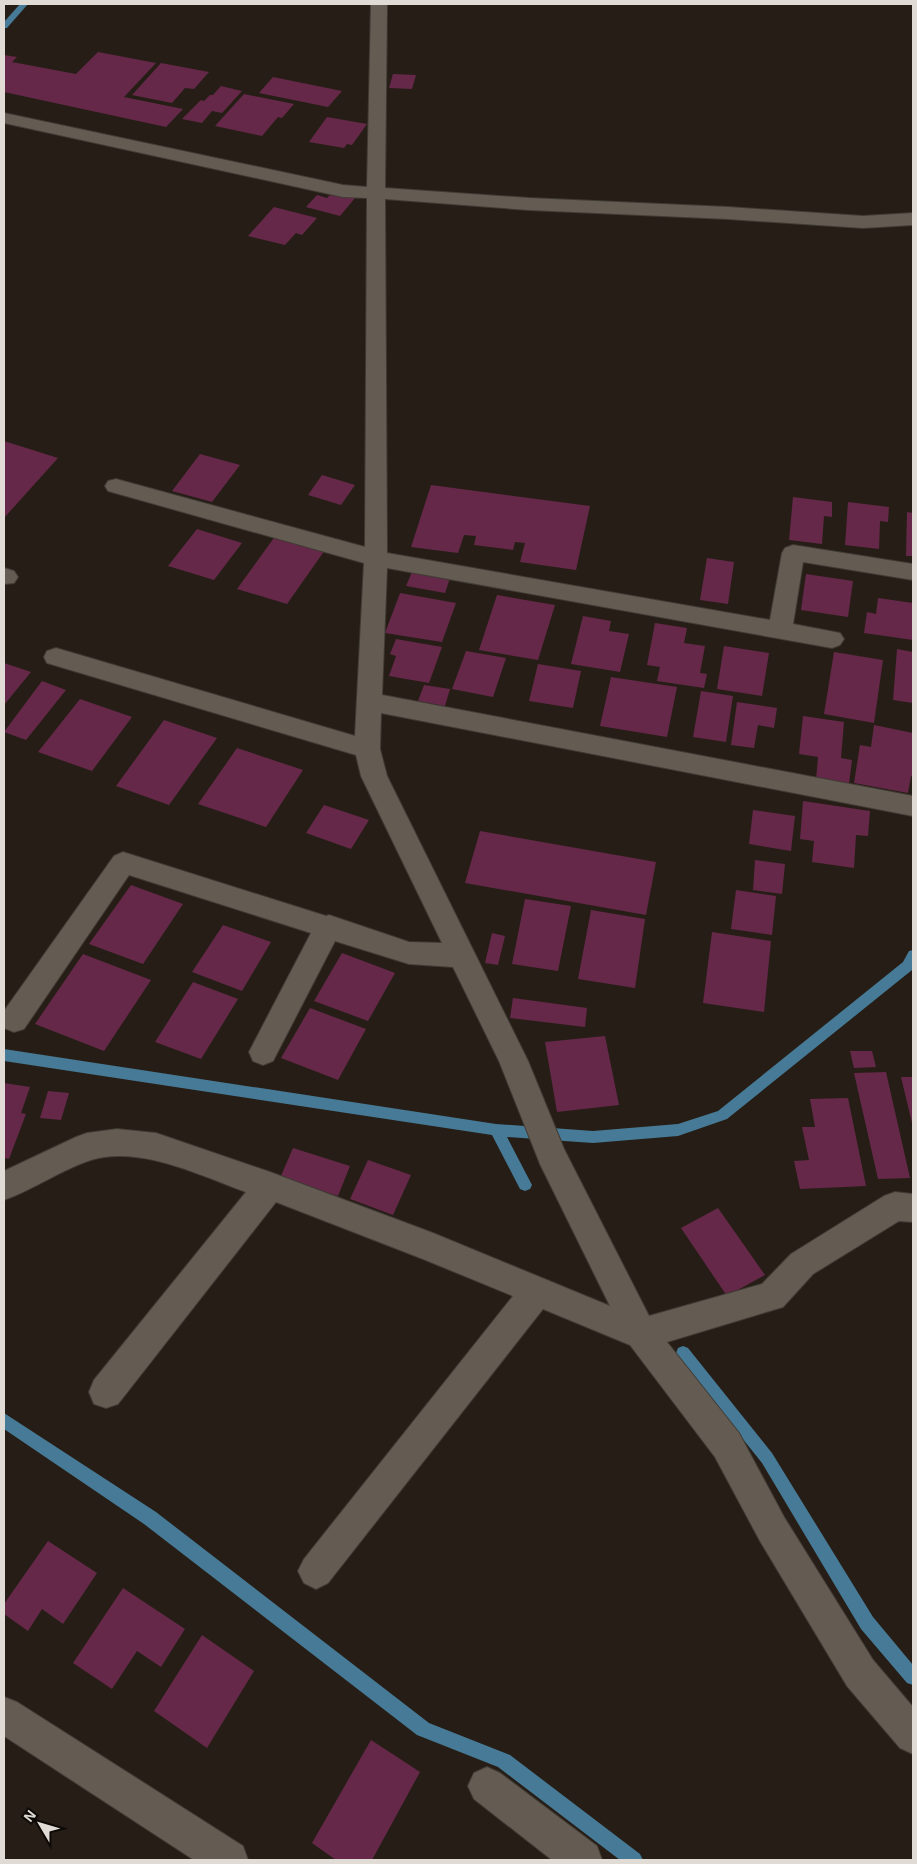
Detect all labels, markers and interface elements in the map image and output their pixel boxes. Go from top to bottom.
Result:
north arrow [15,1799,65,1849]
text: N [20,1807,39,1825]

